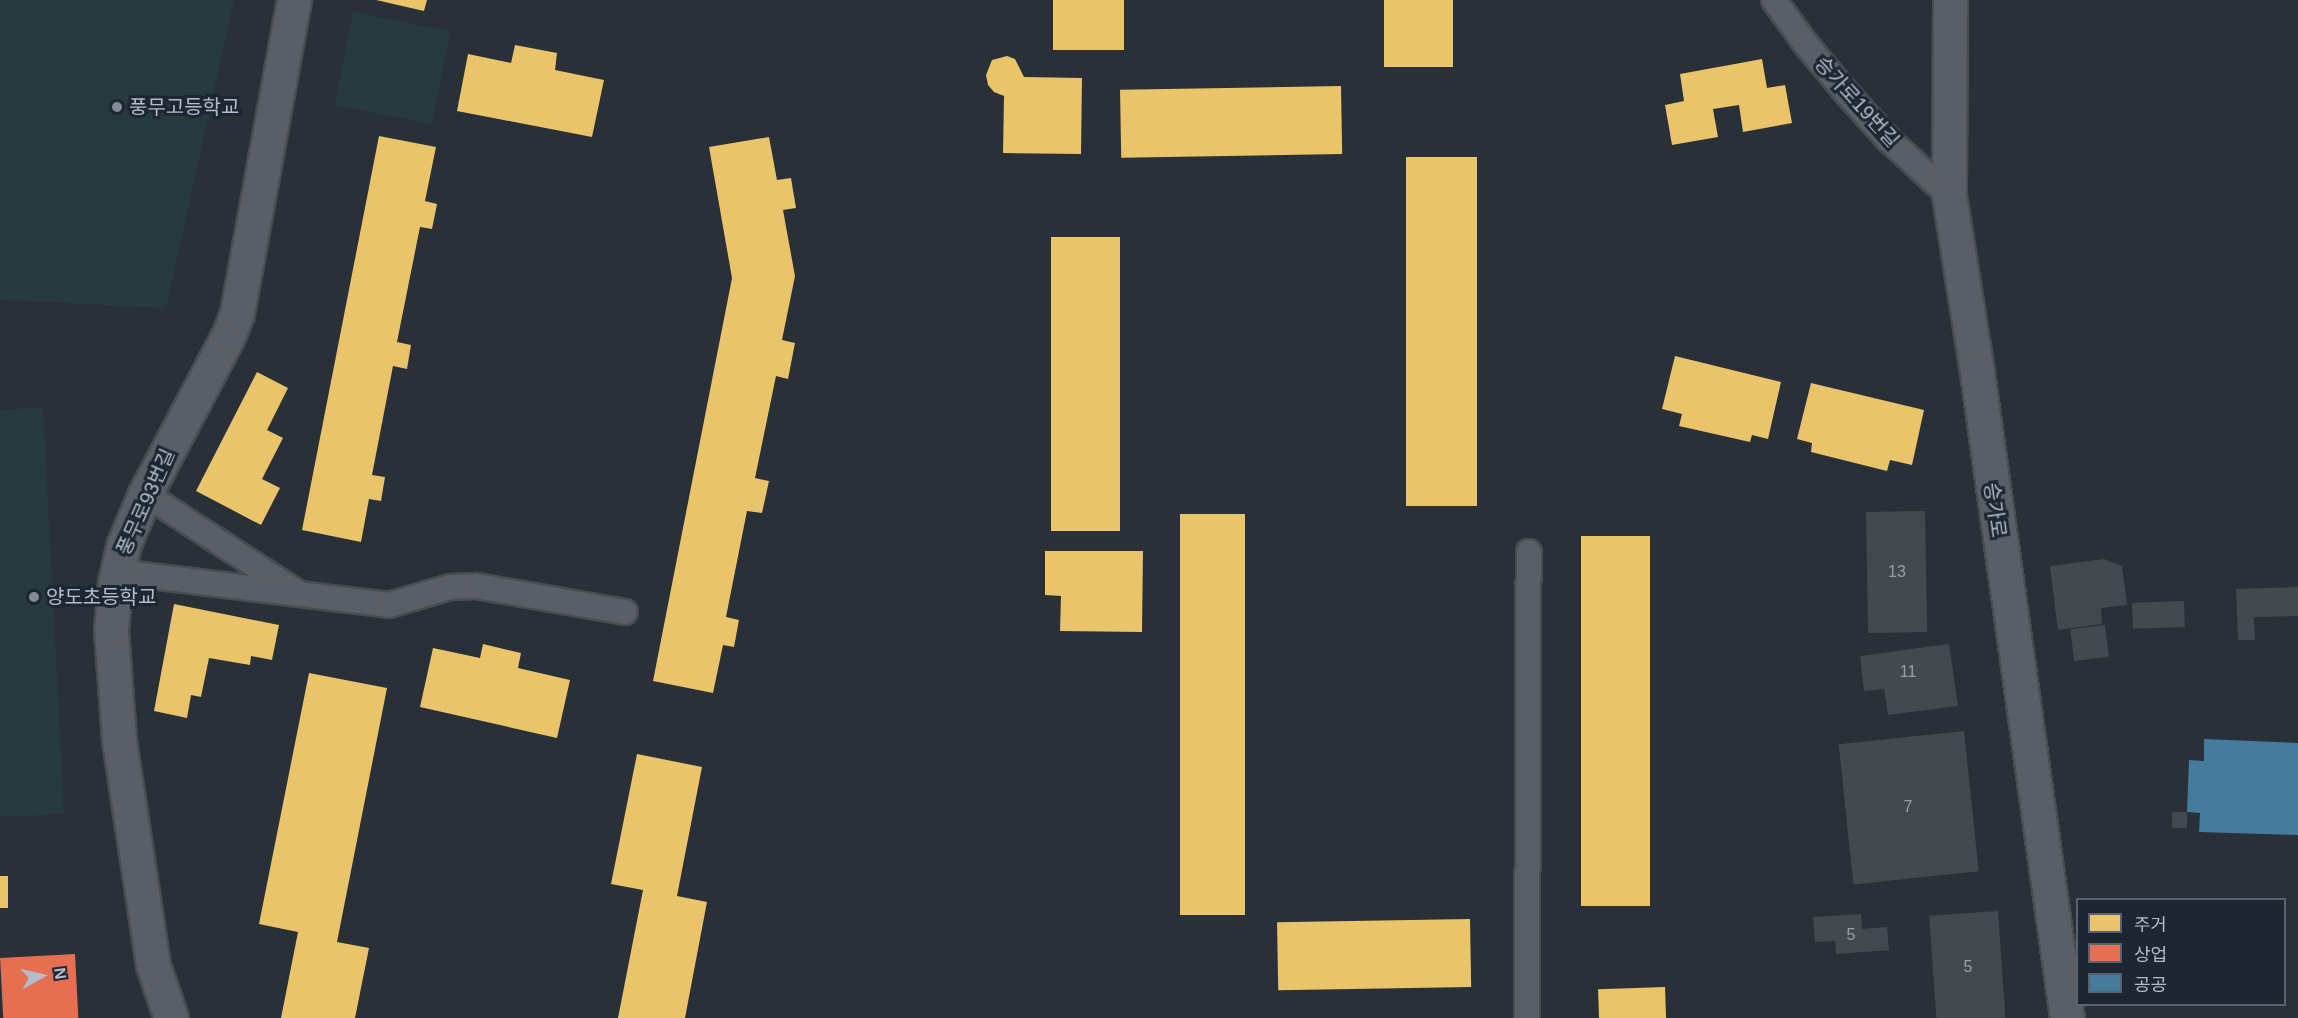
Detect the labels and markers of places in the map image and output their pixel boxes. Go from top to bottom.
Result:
place label: 풍무고등학교 [129,95,239,119]
marker: 풍무고등학교 [110,100,124,114]
place label: 양도초등학교 [46,585,156,609]
marker: 양도초등학교 [27,590,41,604]

